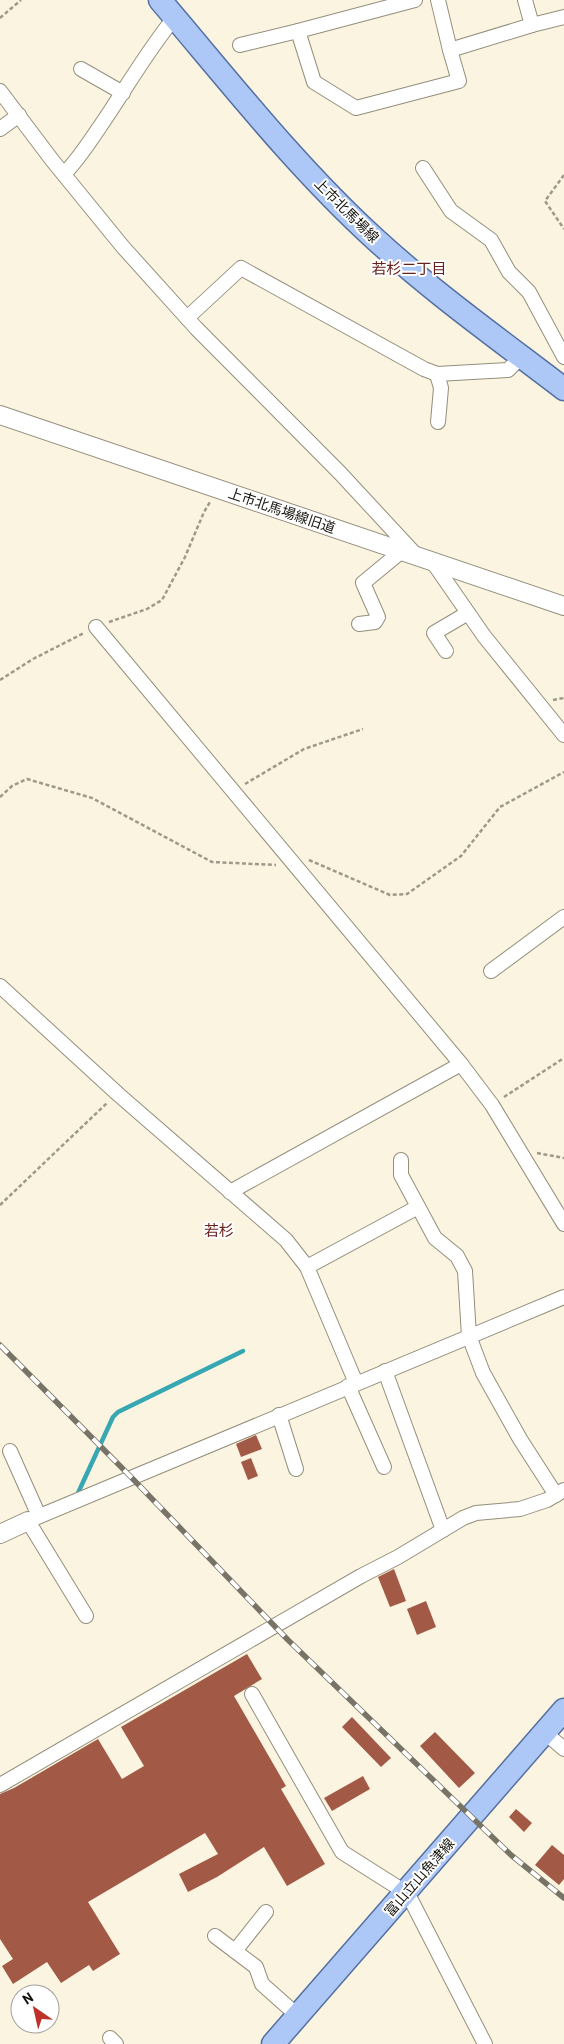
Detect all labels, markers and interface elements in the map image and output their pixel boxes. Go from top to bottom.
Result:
street label: 上市北馬場線 [311,174,383,246]
district label: 若杉二丁目 [371,259,447,277]
street label: 上市北馬場線旧道 [226,484,338,536]
district label: 若杉 [204,1221,234,1239]
street label: 富山立山魚津線 [380,1834,458,1920]
north arrow [10,1984,60,2034]
text: N [19,1988,36,2007]

